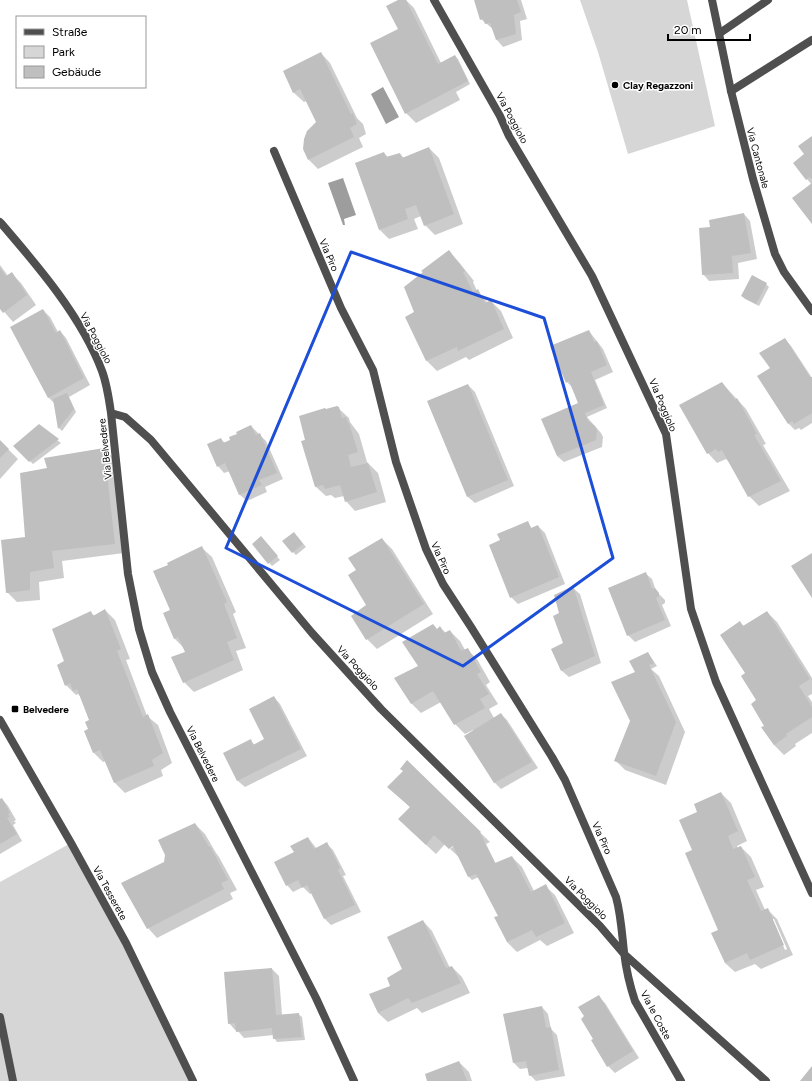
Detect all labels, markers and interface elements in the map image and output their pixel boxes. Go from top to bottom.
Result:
legend [16,16,146,88]
scale bar [668,16,750,42]
text: 20 m [674,23,702,37]
text: Straße [52,25,88,39]
text: Park [52,45,75,59]
text: Gebäude [52,65,102,79]
place label: Clay Regazzoni [623,79,693,92]
marker: Clay Regazzoni [610,80,620,90]
street label: Via Poggiolo [493,90,531,146]
street label: Via Cantonale [744,126,773,190]
street label: Via Piro [316,237,342,273]
street label: Via Poggiolo [77,310,115,366]
street label: Via Poggiolo [646,377,680,434]
street label: Via Belvedere [95,417,115,480]
street label: Via Piro [428,540,454,576]
street label: Via Poggiolo [334,643,382,693]
place label: Belvedere [23,703,69,716]
marker: Belvedere [10,704,20,714]
street label: Via Belvedere [183,724,223,785]
street label: Via Piro [589,820,615,856]
street label: Via Tesserete [90,864,130,923]
street label: Via Poggiolo [562,874,611,923]
street label: Via le Coste [638,988,675,1042]

